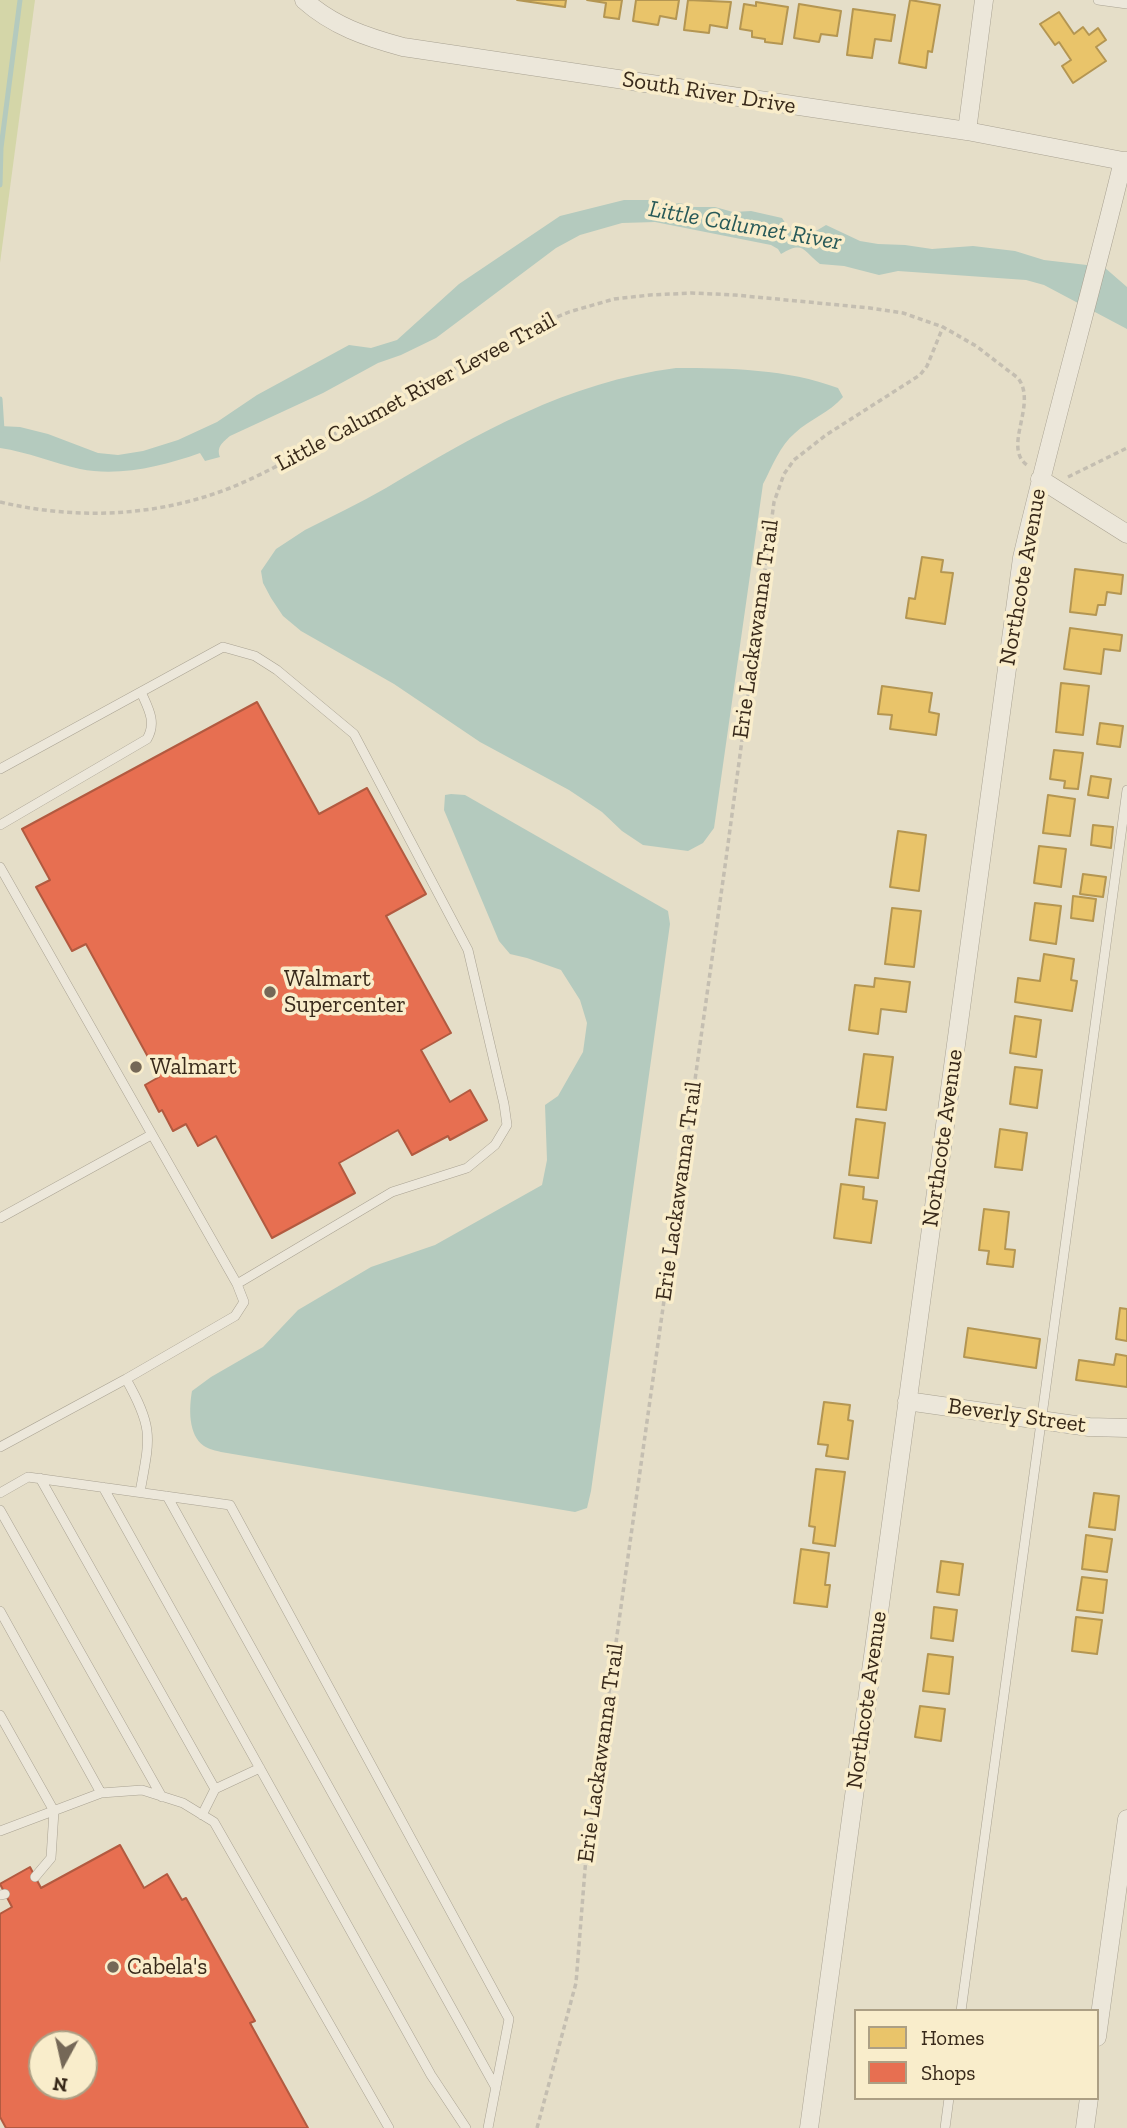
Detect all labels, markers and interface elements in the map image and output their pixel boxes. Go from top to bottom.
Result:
street label: South River Drive [620,66,798,120]
water label: Little Calumet River [646,195,844,257]
street label: Little Calumet River Levee Trail [271,306,561,478]
street label: Northcote Avenue [994,486,1052,668]
street label: Erie Lackawanna Trail [727,518,785,740]
place label: Walmart Supercenter [284,965,406,1019]
marker: Walmart Supercenter [262,984,278,1000]
street label: Northcote Avenue [917,1047,969,1229]
place label: Walmart [150,1053,237,1081]
marker: Walmart [128,1059,144,1075]
street label: Erie Lackawanna Trail [650,1080,708,1302]
street label: Beverly Street [946,1393,1088,1439]
street label: Northcote Avenue [841,1609,893,1791]
street label: Erie Lackawanna Trail [572,1642,630,1864]
place label: Cabela's [127,1953,207,1981]
marker: Cabela's [105,1959,121,1975]
legend [854,2009,1099,2100]
text: Homes [921,2025,984,2050]
north arrow [28,2030,98,2100]
text: Shops [921,2060,975,2085]
text: N [52,2072,69,2097]

